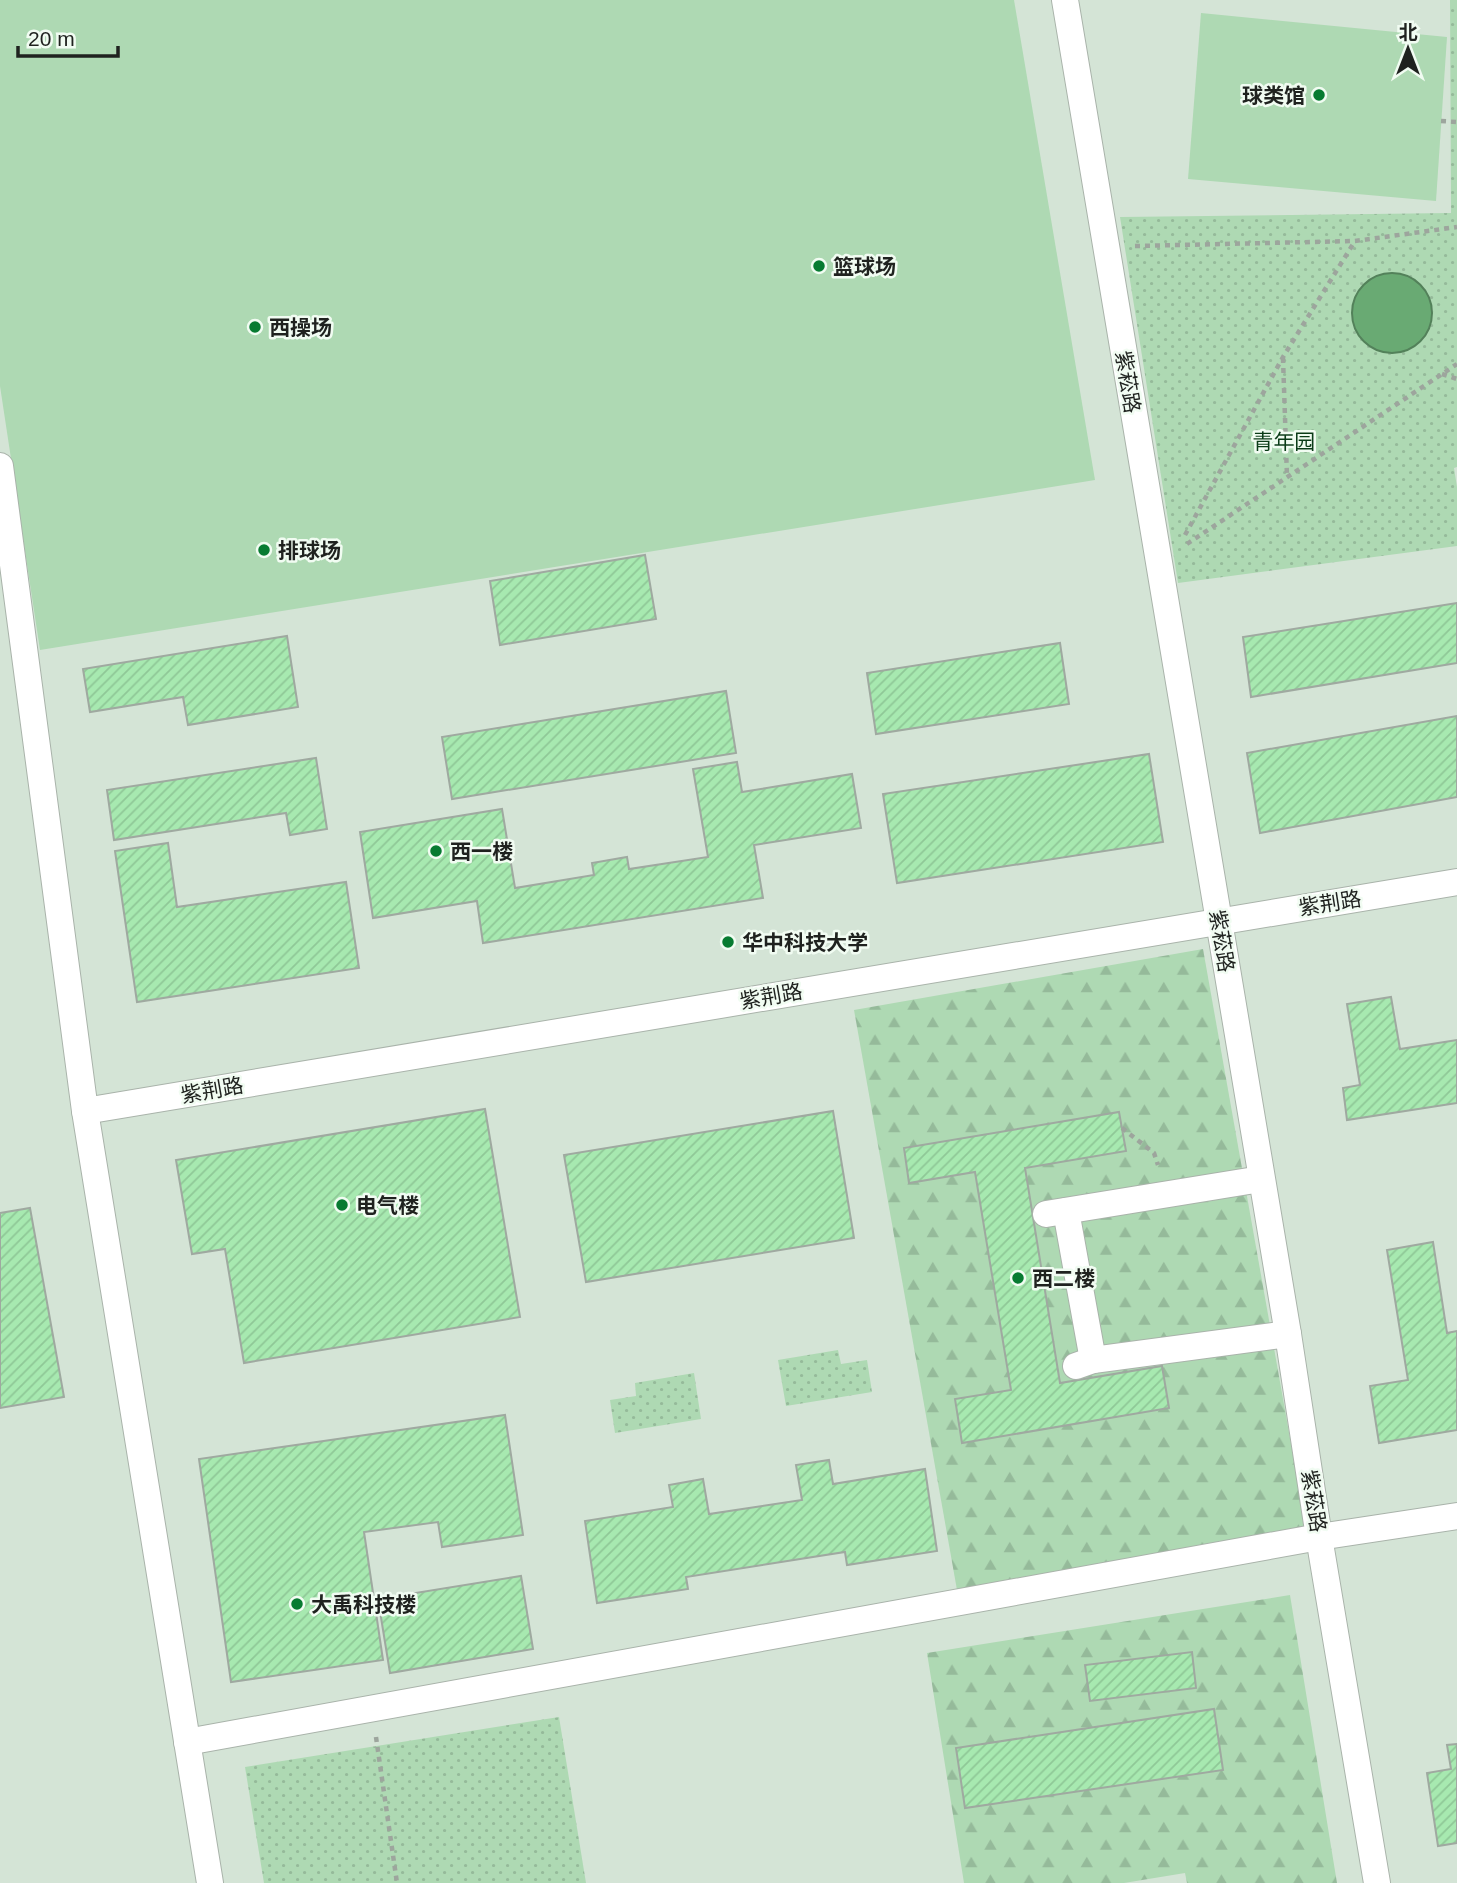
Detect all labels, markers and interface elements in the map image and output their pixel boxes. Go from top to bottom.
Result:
scale bar [18,14,117,58]
north arrow [1373,14,1443,84]
text: 北 [1398,22,1418,43]
text: 20 m [28,27,75,50]
place label: 球类馆 [1242,84,1305,107]
marker: 球类馆 [1311,87,1327,103]
place label: 篮球场 [833,255,896,278]
marker: 篮球场 [811,258,827,274]
place label: 西操场 [269,316,332,339]
marker: 西操场 [247,319,263,335]
street label: 紫菘路 [1112,349,1144,415]
park label: 青年园 [1253,430,1316,453]
place label: 排球场 [278,539,341,562]
marker: 排球场 [256,542,272,558]
place label: 西一楼 [450,840,513,863]
marker: 西一楼 [428,843,444,859]
street label: 紫荆路 [1297,887,1363,919]
street label: 紫菘路 [1206,908,1238,974]
place label: 华中科技大学 [742,931,868,954]
marker: 华中科技大学 [720,934,736,950]
street label: 紫荆路 [738,979,804,1013]
street label: 紫荆路 [179,1073,245,1107]
place label: 电气楼 [356,1194,419,1217]
marker: 电气楼 [334,1197,350,1213]
place label: 西二楼 [1032,1267,1095,1290]
marker: 西二楼 [1010,1270,1026,1286]
street label: 紫菘路 [1298,1468,1330,1534]
place label: 大禹科技楼 [311,1593,416,1616]
marker: 大禹科技楼 [289,1596,305,1612]

